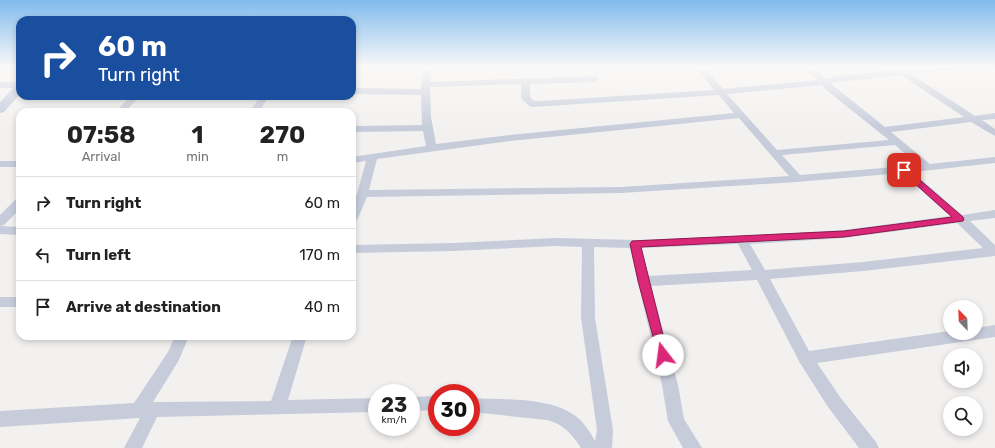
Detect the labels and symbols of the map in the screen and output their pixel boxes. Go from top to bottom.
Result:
pin [887,153,921,187]
north arrow [943,300,983,340]
position arrow [642,334,684,376]
speed limit sign: 30 [428,384,480,436]

